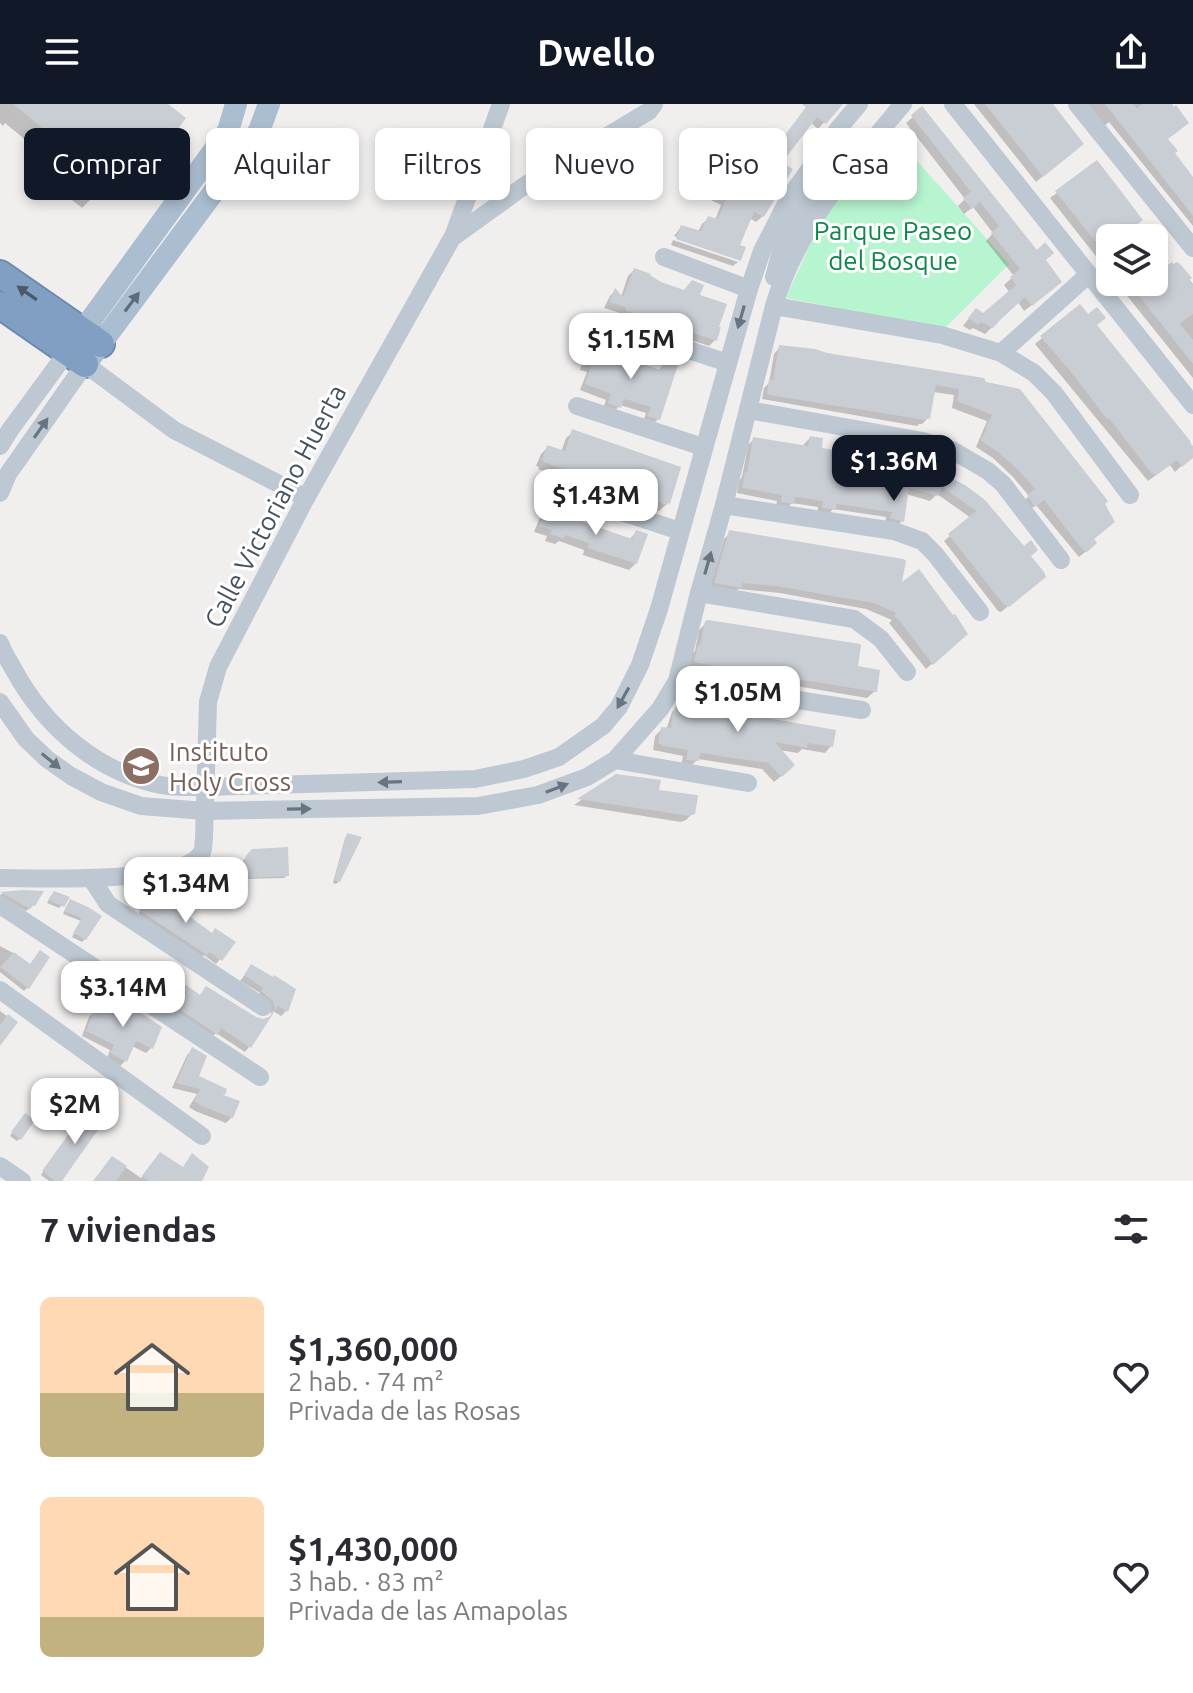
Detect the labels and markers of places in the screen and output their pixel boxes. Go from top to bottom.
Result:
pin: $1.15M [566,313,696,381]
pin: $1.36M [829,435,959,503]
pin: $1.43M [531,469,661,537]
pin: $1.05M [673,666,803,734]
place label: Instituto Holy Cross [169,737,291,796]
school or university icon: Instituto Holy Cross [120,745,162,787]
pin: $1.34M [121,857,251,925]
pin: $3.14M [58,961,188,1029]
pin: $2M [36,1078,114,1146]

